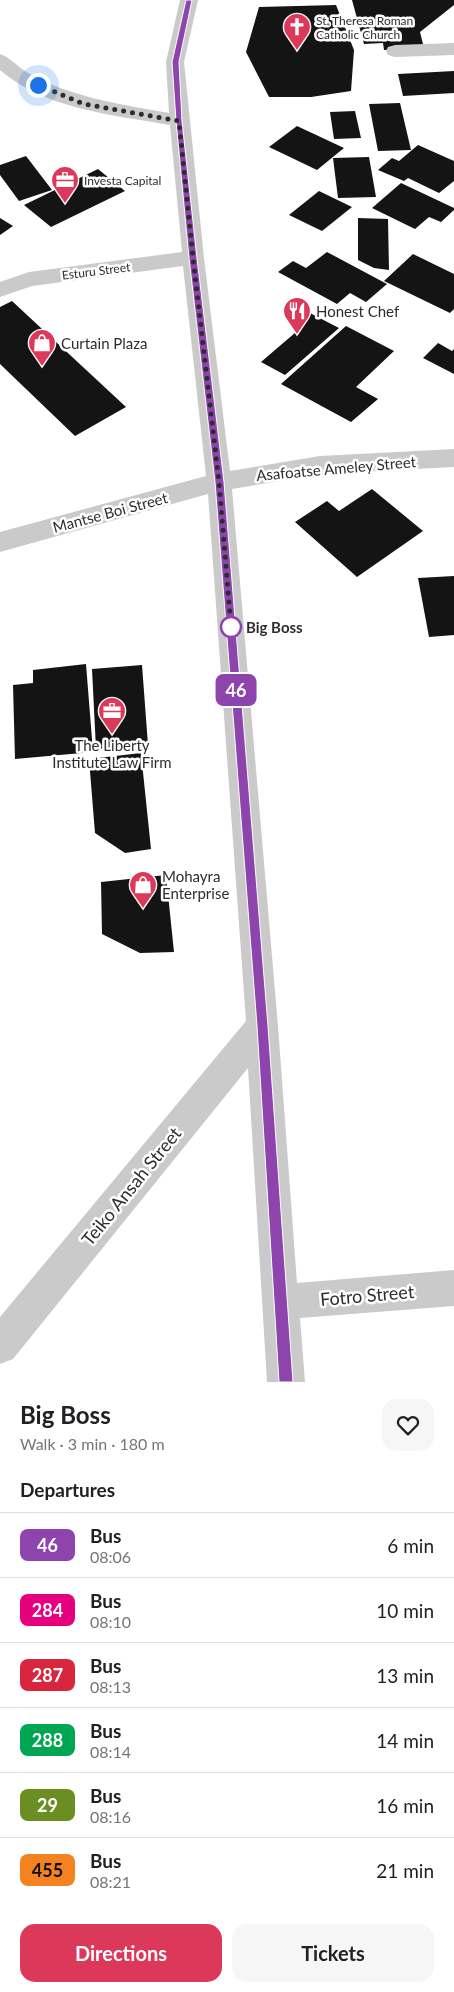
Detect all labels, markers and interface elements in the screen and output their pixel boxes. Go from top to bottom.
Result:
church icon: St. Theresa Roman Catholic Church [282,12,312,51]
place label: St. Theresa Roman Catholic Church [316,13,413,42]
your location [26,73,51,98]
office icon: Investa Capital [50,165,80,204]
place label: Investa Capital [84,173,161,188]
street label: Esturu Street [61,259,132,283]
restaurant icon: Honest Chef [282,296,312,335]
place label: Honest Chef [316,302,400,320]
shop icon: Curtain Plaza [27,328,57,367]
place label: Curtain Plaza [61,334,148,352]
street label: Asafoatse Ameley Street [255,452,417,484]
street label: Mantse Boi Street [51,488,170,536]
marker: Big Boss [220,616,242,638]
place label: Big Boss [246,618,303,636]
line badge: 46 [214,674,258,706]
text: 46 [226,679,246,701]
office icon: The Liberty Institute Law Firm [97,696,127,735]
place label: The Liberty Institute Law Firm [52,736,172,771]
place label: Mohayra Enterprise [162,867,229,902]
shop icon: Mohayra Enterprise [128,870,158,909]
street label: Teiko Ansah Street [76,1122,186,1250]
street label: Fotro Street [319,1280,415,1310]
button: heart [382,1399,434,1451]
text: Big Boss [20,1400,111,1429]
text: Walk · 3 min · 180 m [20,1434,165,1453]
text: Departures [20,1478,115,1501]
text: Bus [90,1524,121,1547]
text: 46 [37,1534,58,1556]
text: 6 min [387,1534,434,1557]
text: 08:06 [90,1547,131,1566]
text: Bus [90,1589,121,1612]
text: 284 [32,1599,63,1621]
text: 10 min [376,1599,434,1622]
text: 08:10 [90,1612,131,1631]
text: Bus [90,1654,121,1677]
text: 287 [32,1664,63,1686]
text: 13 min [376,1664,434,1687]
text: 08:13 [90,1677,131,1696]
text: Bus [90,1719,121,1742]
text: 288 [32,1729,63,1751]
text: 14 min [376,1729,434,1752]
text: 08:14 [90,1742,131,1761]
text: Bus [90,1784,121,1807]
text: 29 [37,1794,58,1816]
text: 16 min [376,1794,434,1817]
text: 08:16 [90,1807,131,1826]
text: Bus [90,1849,121,1872]
text: 455 [32,1859,63,1881]
text: 21 min [376,1859,434,1882]
text: 08:21 [90,1872,131,1891]
button: Directions [20,1924,222,1982]
button: Tickets [232,1924,434,1982]

